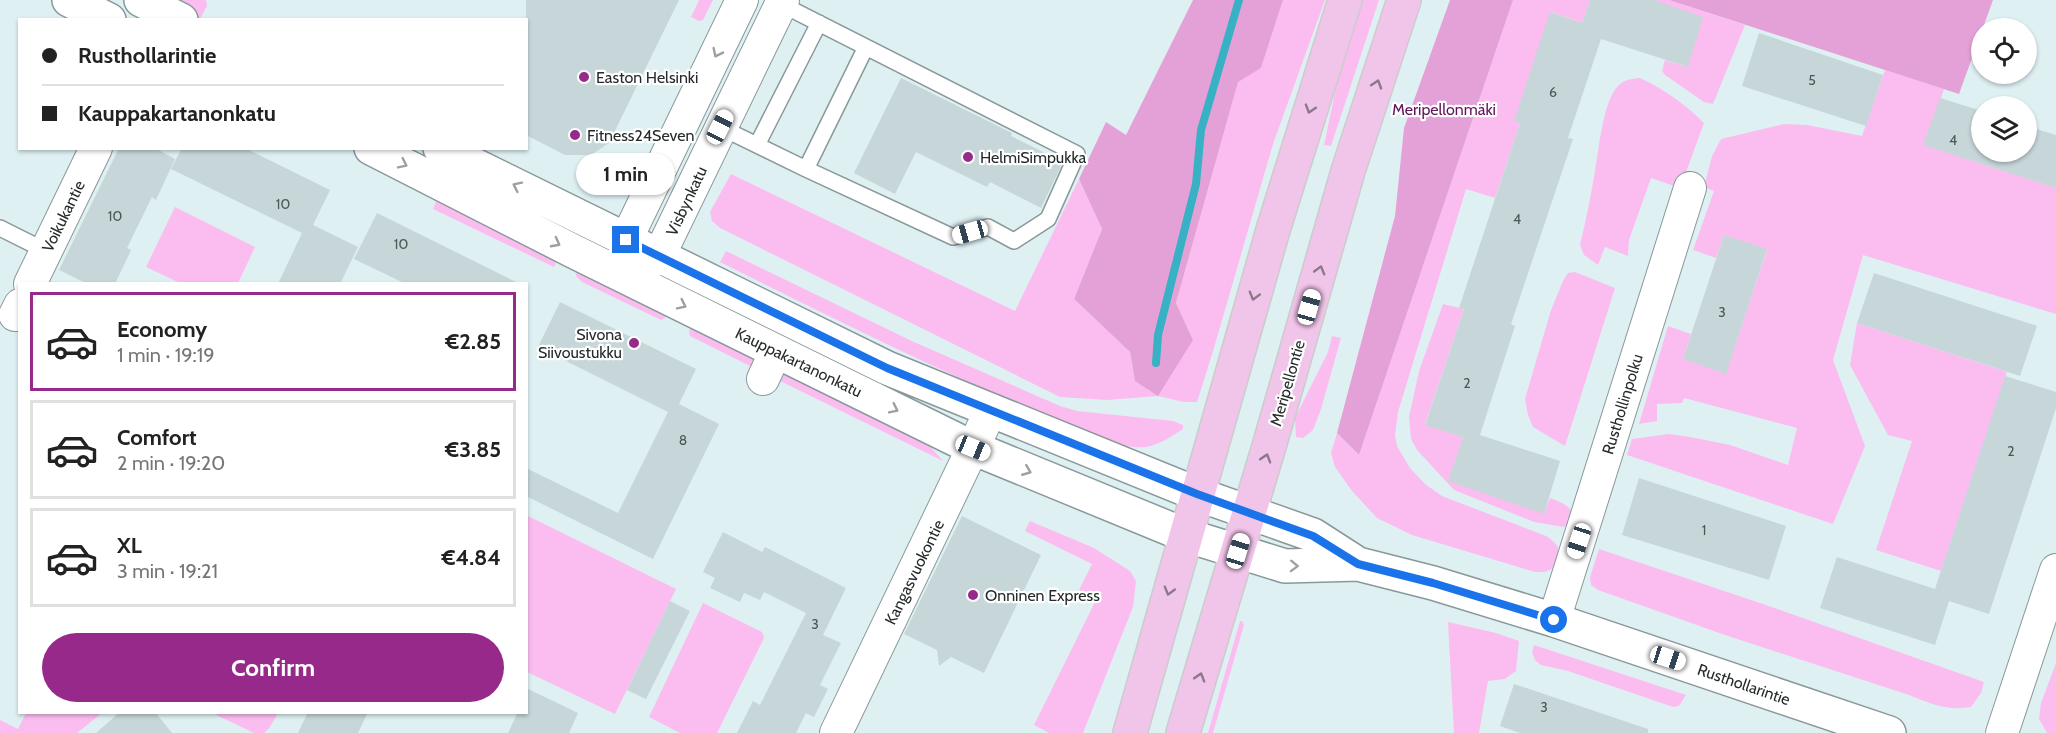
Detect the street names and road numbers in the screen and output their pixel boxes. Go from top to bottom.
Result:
street label: Visbynkatu [662,163,711,239]
street label: Voikukantie [38,177,89,255]
street label: Kauppakartanonkatu [732,324,865,401]
street label: Meripellontie [1266,338,1309,428]
street label: Rusthollinpolku [1598,352,1647,457]
street label: Kangasvuokontie [881,517,948,628]
street label: Rusthollarintie [1695,660,1793,709]

